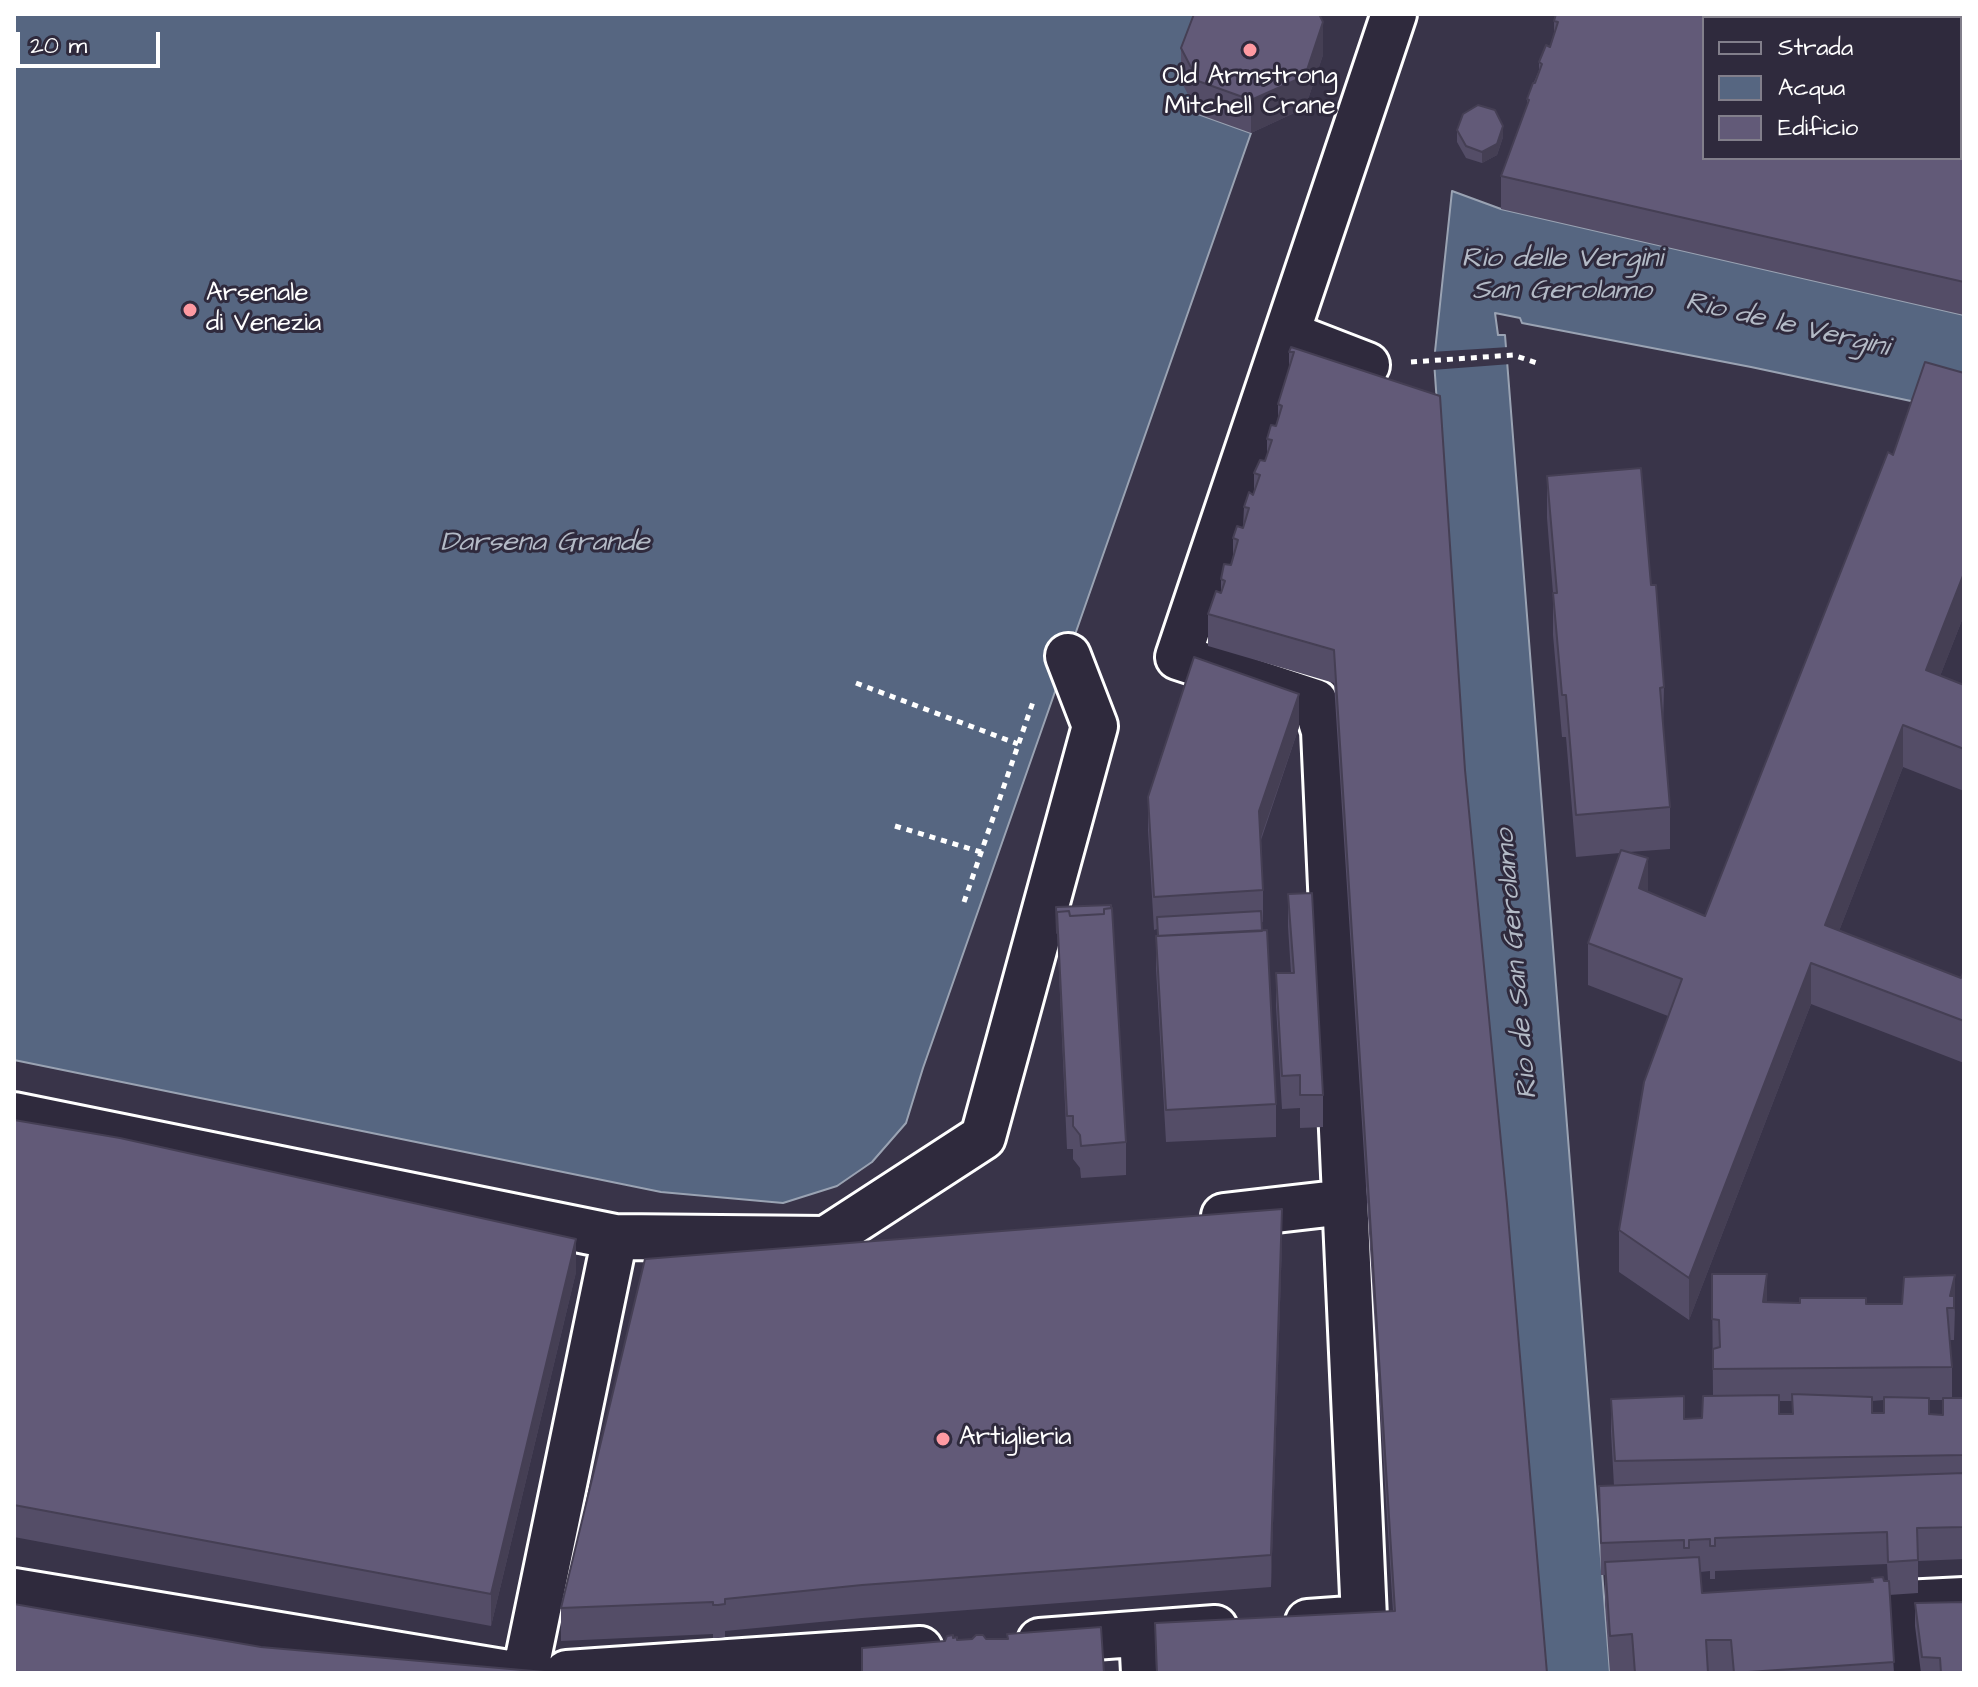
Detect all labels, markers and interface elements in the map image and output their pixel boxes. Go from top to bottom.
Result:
scale bar [20,16,164,66]
legend [1702,16,1962,160]
text: 20 m [30,29,87,63]
text: Strada [1778,31,1853,65]
marker: Old Armstrong Mitchell Crane [1241,41,1259,59]
place label: Old Armstrong Mitchell Crane [1162,62,1338,124]
text: Acqua [1778,71,1845,105]
text: Edificio [1778,111,1858,145]
water label: Rio delle Vergini San Gerolamo [1462,243,1662,309]
place label: Arsenale di Venezia [206,279,321,340]
water label: Rio de le Vergini [1682,286,1892,366]
marker: Arsenale di Venezia [181,301,199,319]
water label: Darsena Grande [440,527,650,561]
water label: Rio de San Gerolamo [1489,827,1547,1101]
place label: Artiglieria [959,1423,1071,1455]
marker: Artiglieria [934,1430,952,1448]

